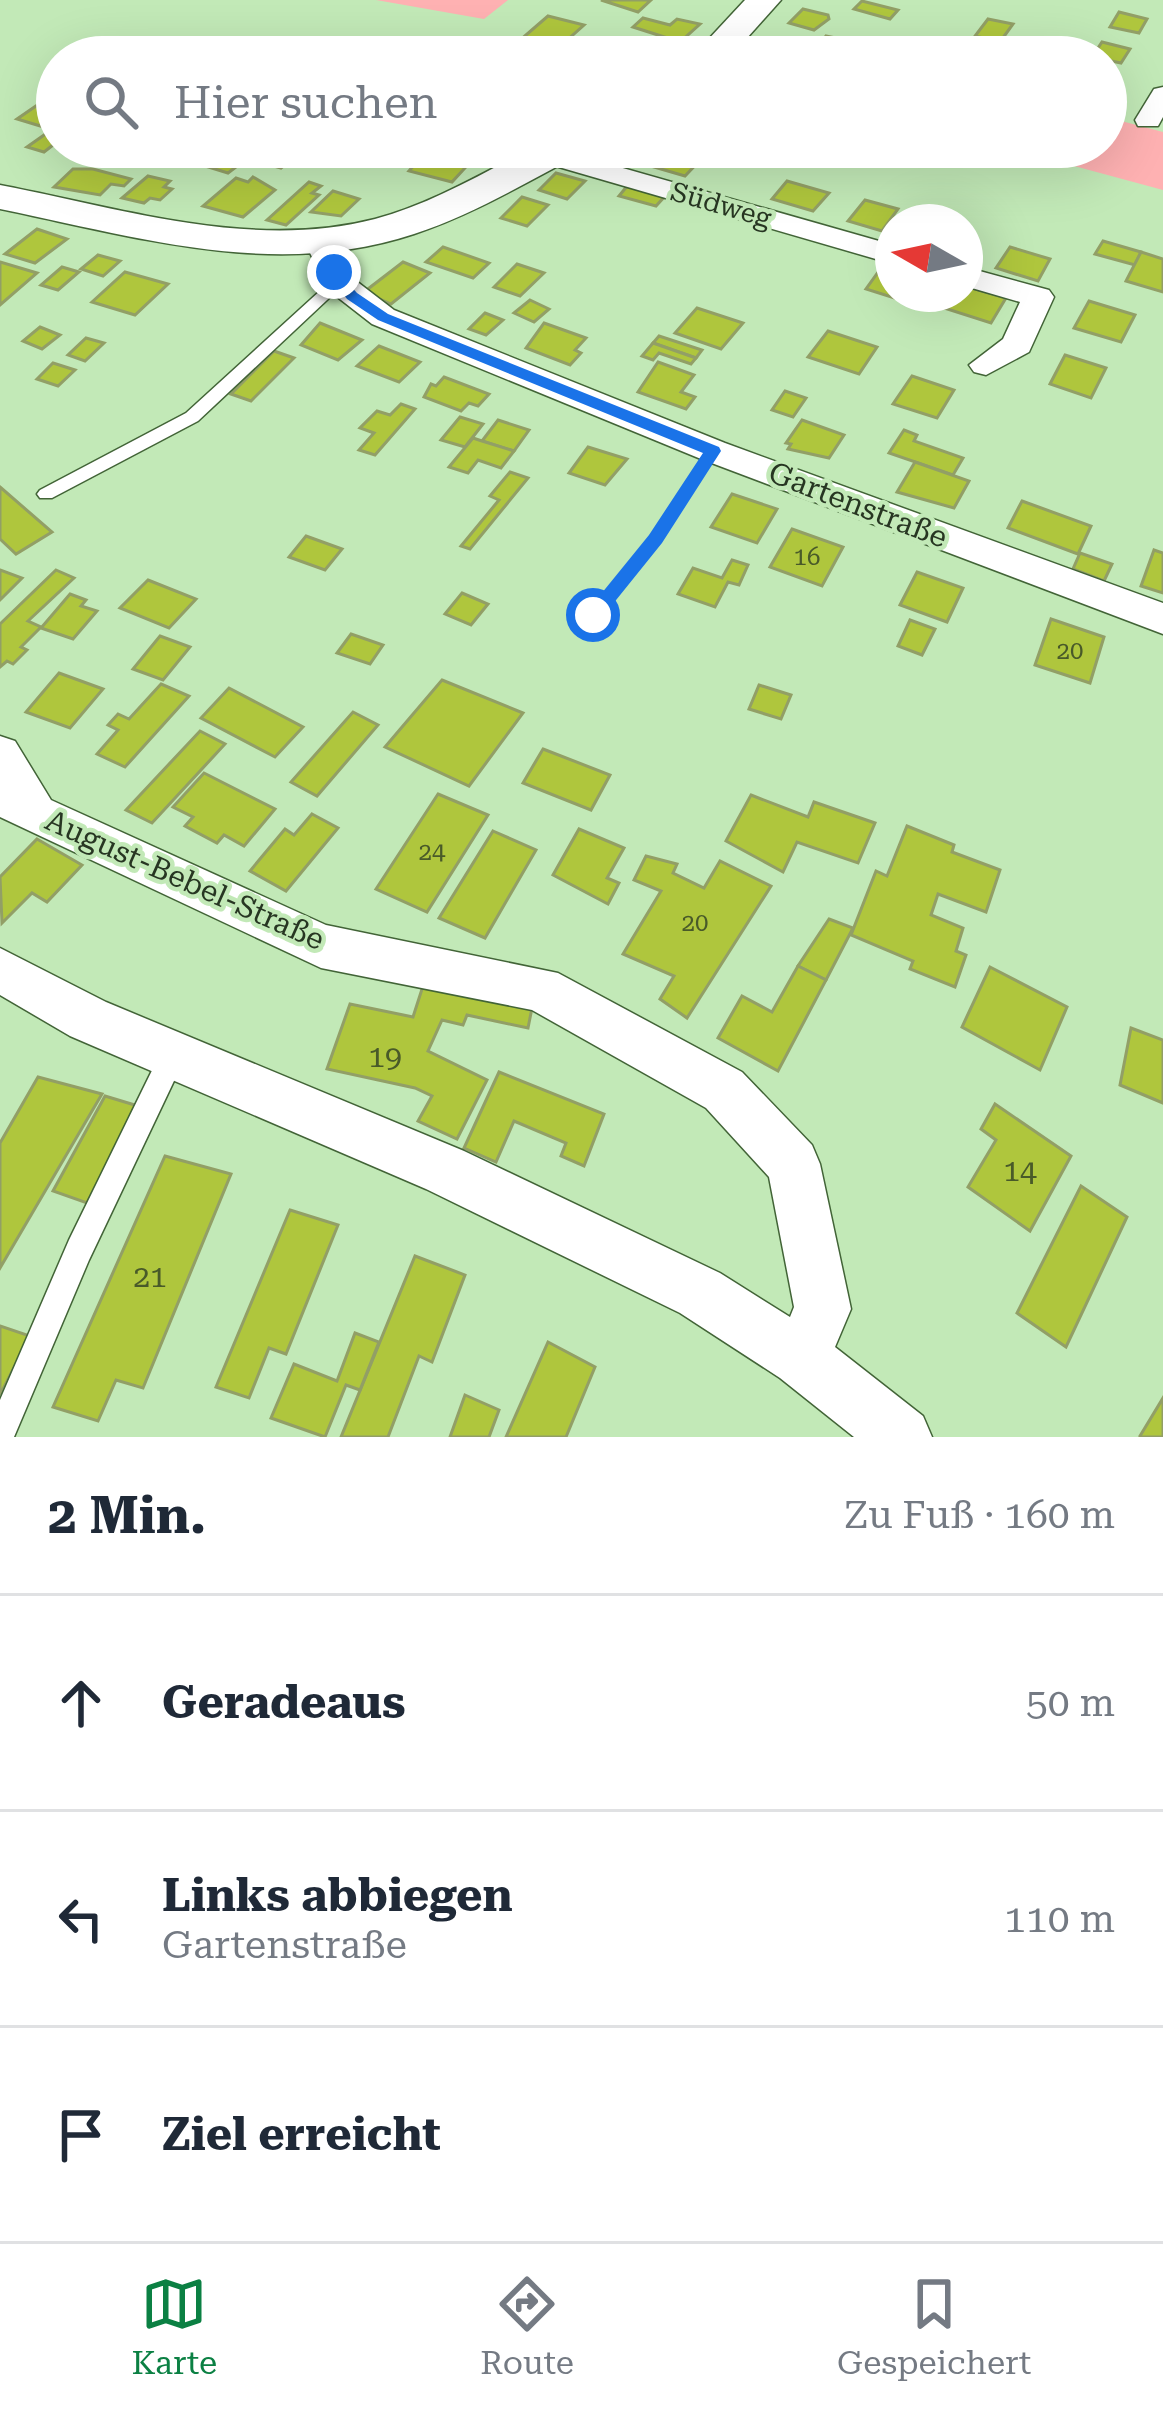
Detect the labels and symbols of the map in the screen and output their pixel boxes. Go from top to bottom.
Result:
street label: Südweg [667,175,775,235]
north arrow [875,204,983,312]
route end [307,245,361,299]
street label: Gartenstraße [764,454,952,555]
house number: 16 [794,543,820,571]
route start [566,588,620,642]
house number: 20 [1057,637,1083,665]
street label: August-Bebel-Straße [40,802,330,957]
house number: 24 [419,838,446,866]
house number: 20 [682,909,708,937]
house number: 19 [368,1039,402,1074]
house number: 14 [1003,1153,1037,1188]
house number: 21 [133,1259,167,1294]

